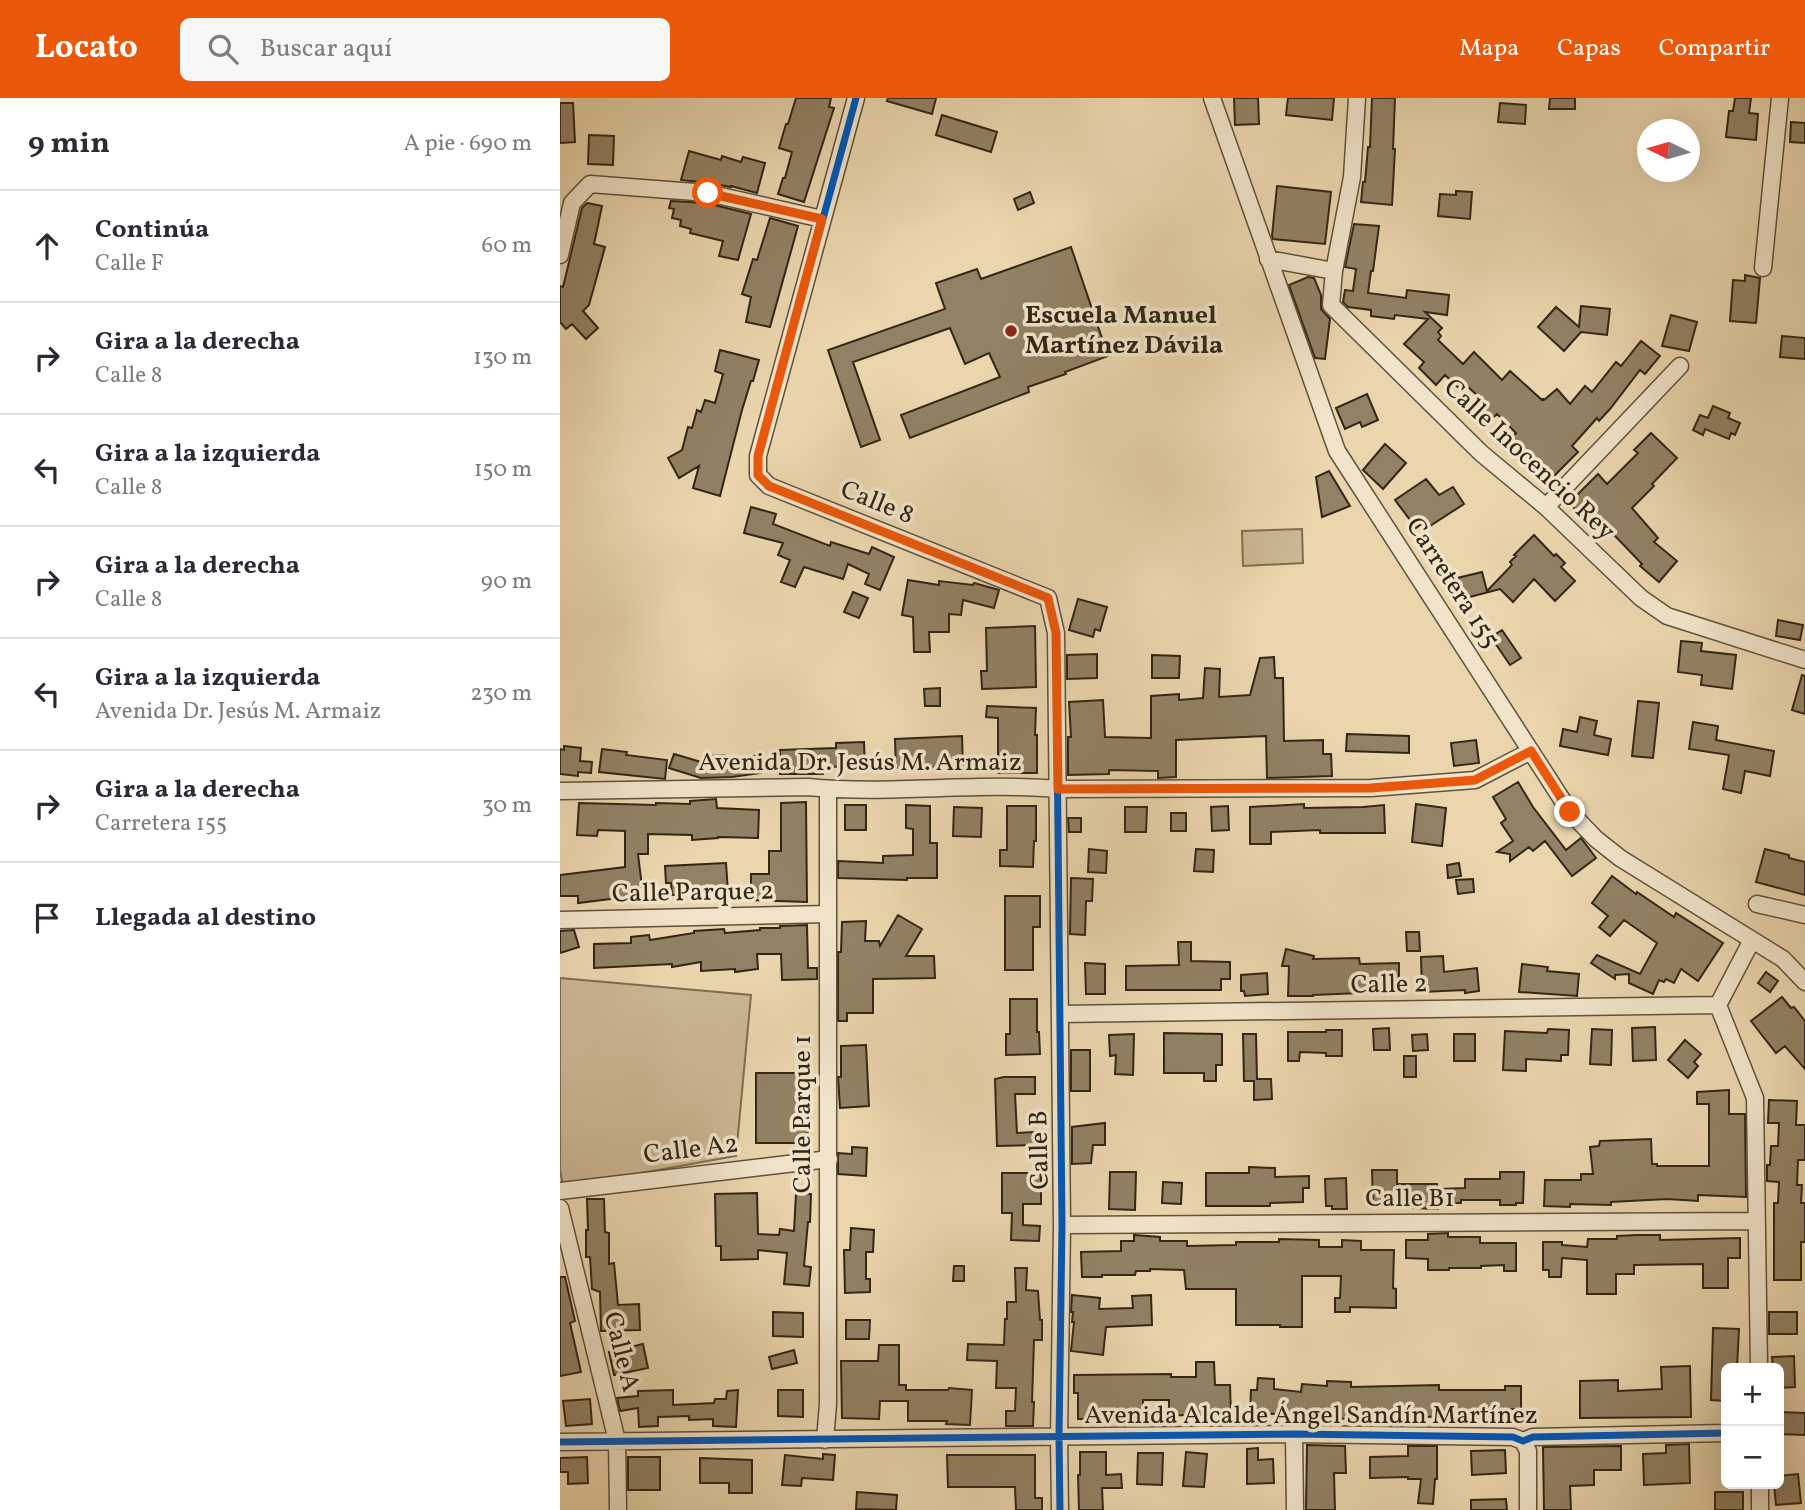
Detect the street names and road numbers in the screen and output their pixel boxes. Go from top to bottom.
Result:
street label: Calle Inocencio Rey [1435,371,1623,549]
street label: Calle 8 [835,472,919,534]
street label: Carretera 155 [1396,511,1508,655]
street label: Avenida Dr. Jesús M. Armaiz [698,745,1022,781]
street label: Calle Parque 2 [612,874,774,912]
street label: Calle 2 [1350,966,1428,1004]
street label: Calle Parque 1 [785,1035,821,1193]
street label: Calle B [1021,1110,1059,1190]
street label: Calle A2 [642,1126,740,1174]
street label: Calle B1 [1365,1181,1455,1217]
street label: Calle A [594,1308,648,1396]
street label: Avenida Alcalde Ángel Sandín Martínez [1084,1398,1538,1434]

